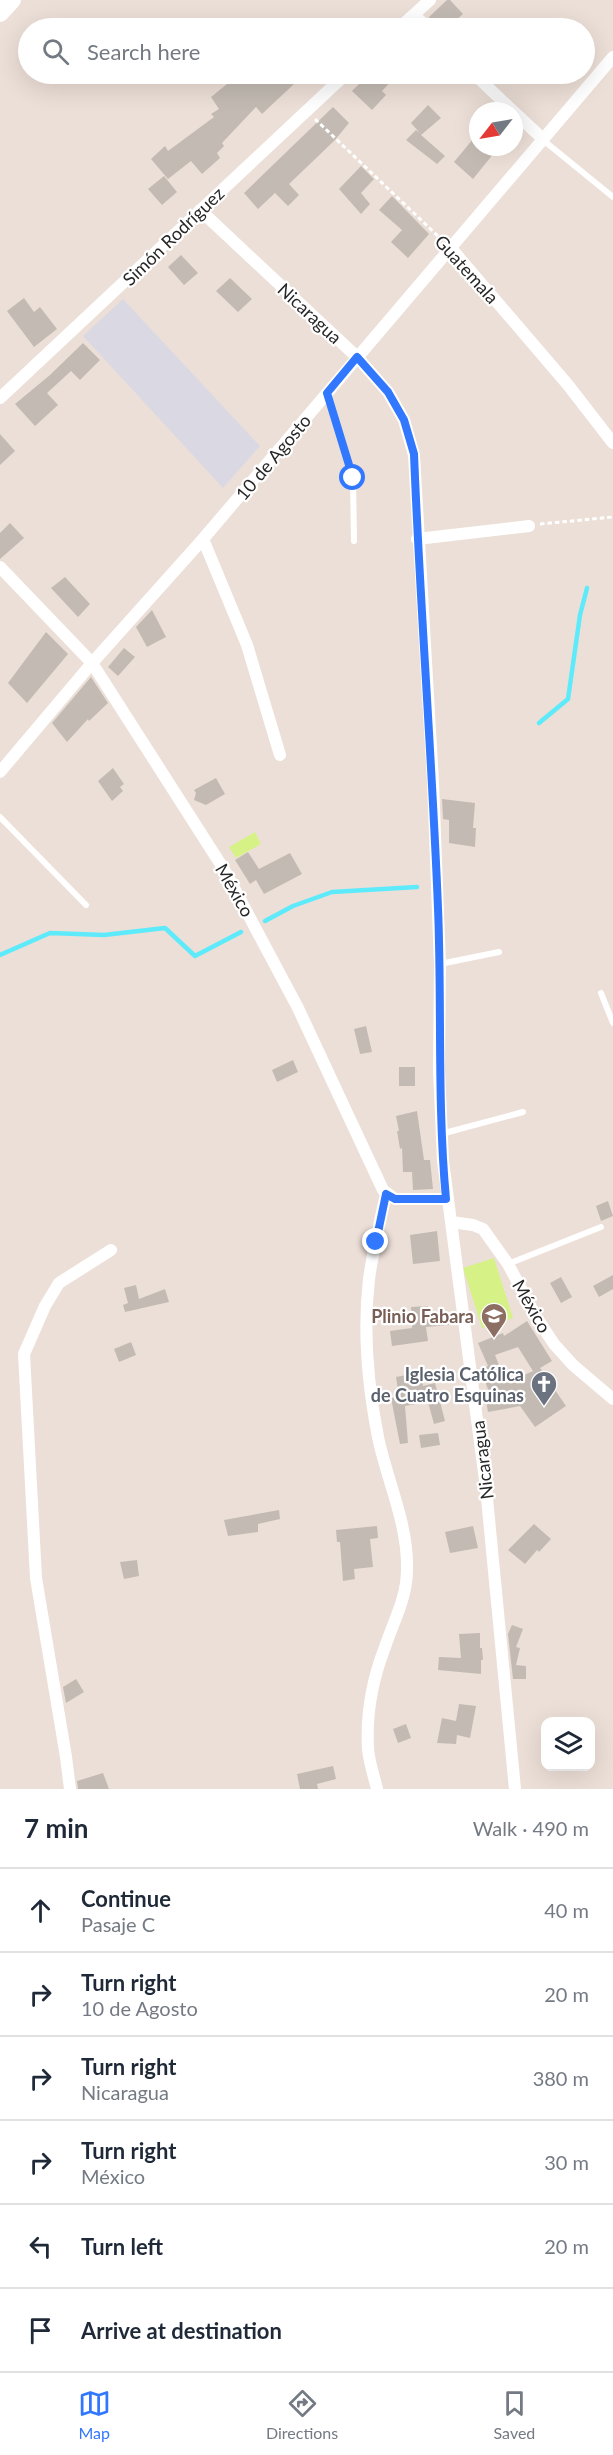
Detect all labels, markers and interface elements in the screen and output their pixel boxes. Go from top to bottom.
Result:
search box [18,18,595,84]
icon: search [39,35,72,68]
text: Search here [87,38,200,65]
north arrow [469,102,523,156]
street label: Simón Rodríguez [118,182,228,290]
street label: Guatemala [430,230,504,308]
street label: Nicaragua [274,278,346,348]
street label: 10 de Agosto [231,410,315,504]
route start [339,464,365,490]
street label: México [211,859,259,921]
route end [362,1228,388,1254]
street label: México [508,1275,556,1337]
school or university icon: Plinio Fabara [479,1301,509,1339]
place label: Plinio Fabara [371,1305,474,1327]
place label: Iglesia Católica de Cuatro Esquinas [371,1363,524,1406]
church icon: Iglesia Católica de Cuatro Esquinas [529,1369,559,1407]
street label: Nicaragua [466,1419,498,1501]
map controls [541,1717,595,1771]
button: layers [541,1717,595,1771]
text: 7 min [24,1812,88,1844]
text: Walk · 490 m [473,1816,589,1840]
text: Continue [81,1885,171,1912]
icon: ahead [24,1894,57,1927]
text: 40 m [544,1898,589,1922]
text: Pasaje C [81,1912,155,1936]
text: Turn right [81,1969,176,1996]
icon: right [24,1978,57,2011]
text: 20 m [544,1982,589,2006]
text: 10 de Agosto [81,1996,198,2020]
text: Turn right [81,2053,176,2080]
icon: right [24,2062,57,2095]
text: 380 m [533,2066,589,2090]
text: Nicaragua [81,2080,169,2104]
text: Turn right [81,2137,176,2164]
icon: right [24,2146,57,2179]
text: 30 m [544,2150,589,2174]
text: México [81,2164,145,2188]
icon: left [24,2230,57,2263]
text: Turn left [81,2233,163,2260]
text: 20 m [544,2234,589,2258]
icon: arrive [24,2314,57,2347]
text: Arrive at destination [81,2317,282,2344]
tab: Map [78,2387,111,2442]
tab: Directions [266,2387,338,2442]
tab: Saved [494,2387,535,2442]

